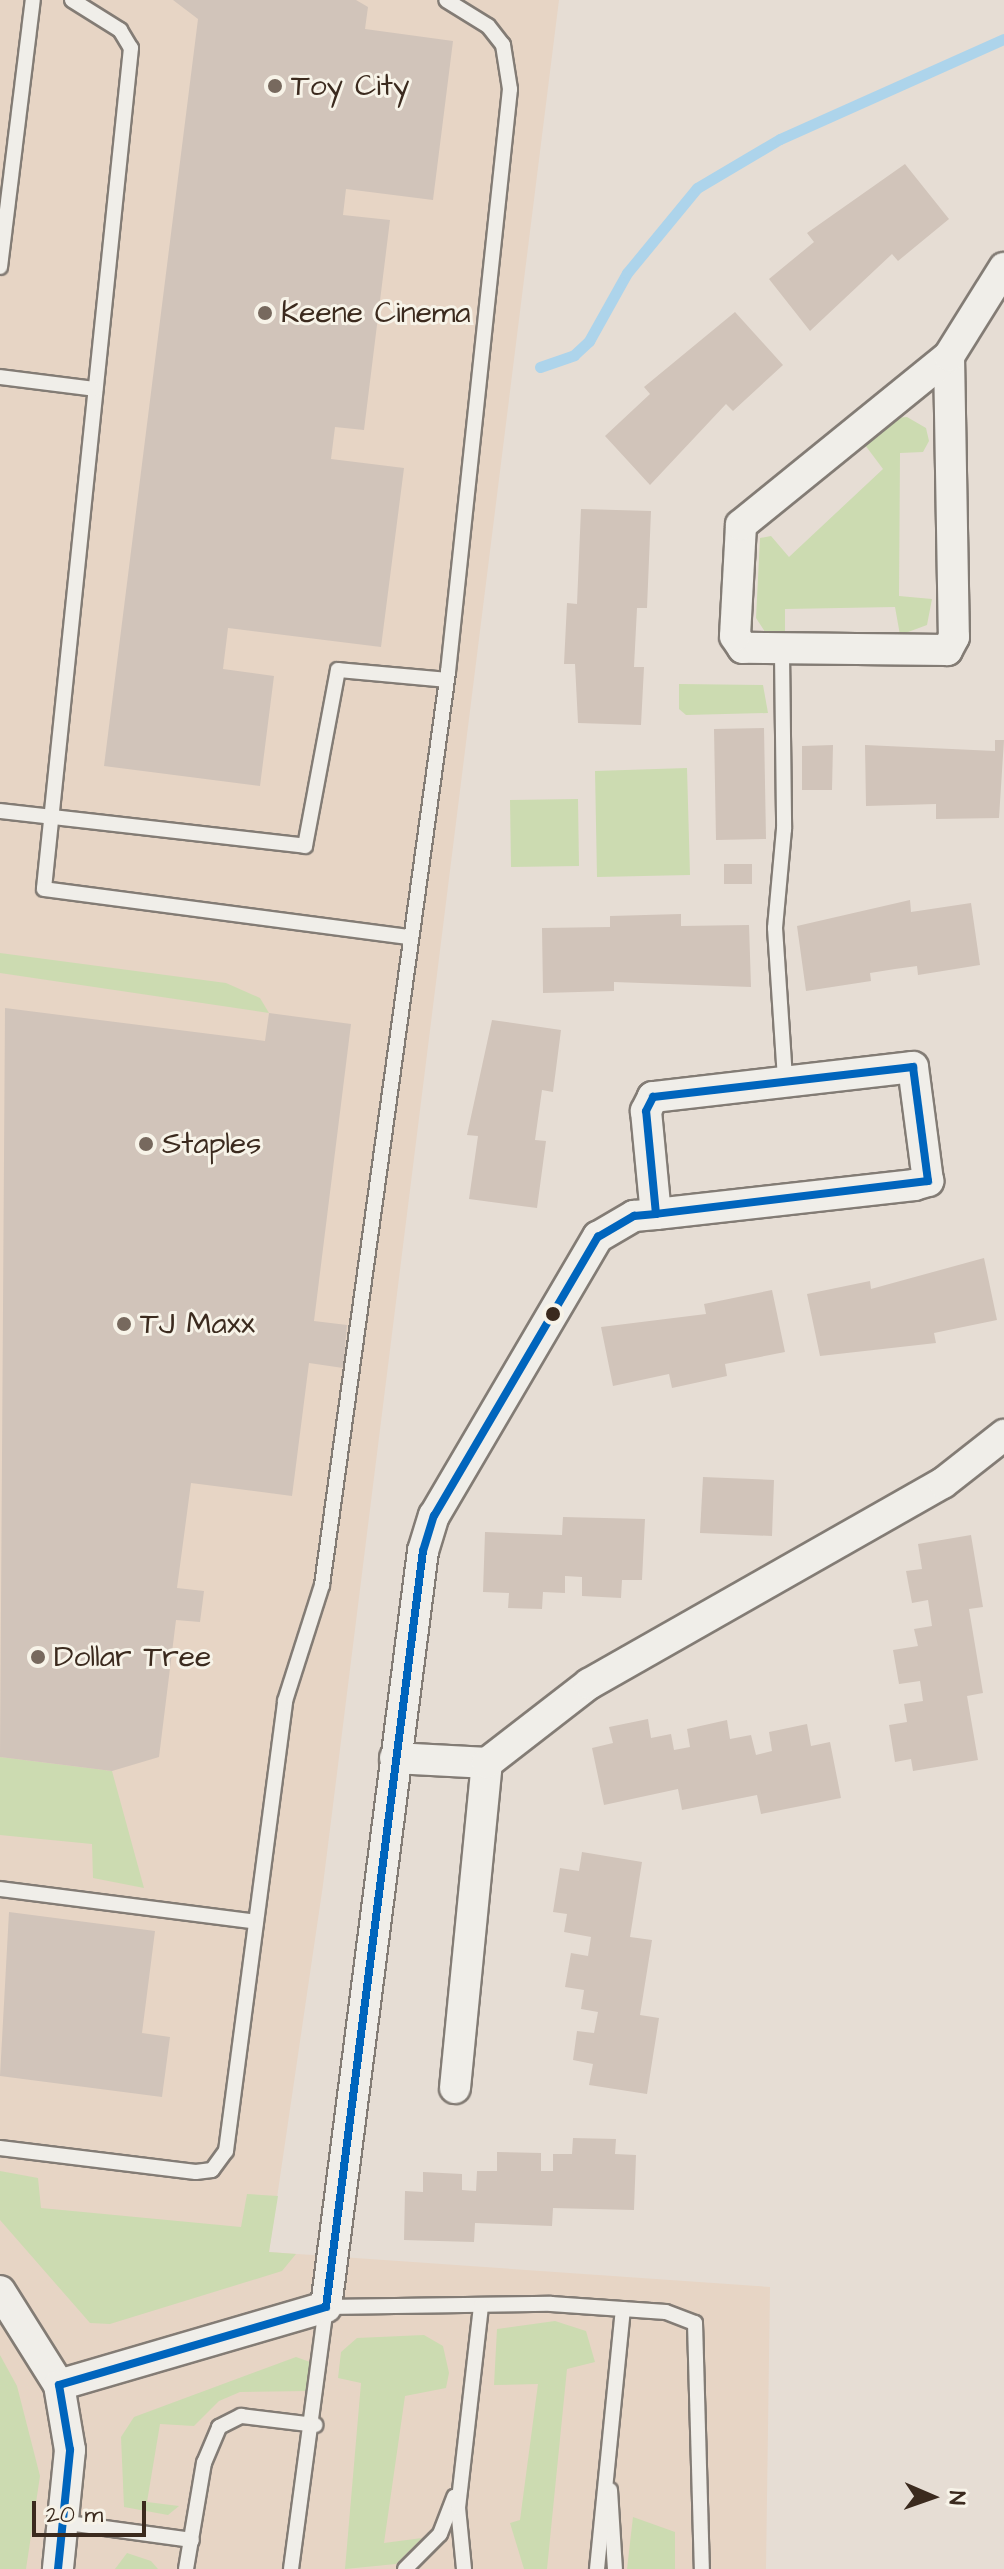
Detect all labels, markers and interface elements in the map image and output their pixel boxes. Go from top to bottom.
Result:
place label: Toy City [291,68,409,104]
marker: Toy City [266,77,284,95]
place label: Keene Cinema [281,295,470,331]
marker: Keene Cinema [256,304,274,322]
place label: Staples [162,1126,261,1162]
marker: Staples [137,1135,155,1153]
place label: TJ Maxx [140,1306,255,1342]
unlabelled marker [545,1306,561,1322]
marker: TJ Maxx [115,1315,133,1333]
place label: Dollar Tree [54,1639,211,1675]
marker: Dollar Tree [29,1648,47,1666]
north arrow [892,2457,972,2537]
scale bar [36,2485,150,2535]
text: N [941,2490,972,2505]
text: 20 m [46,2498,103,2532]

